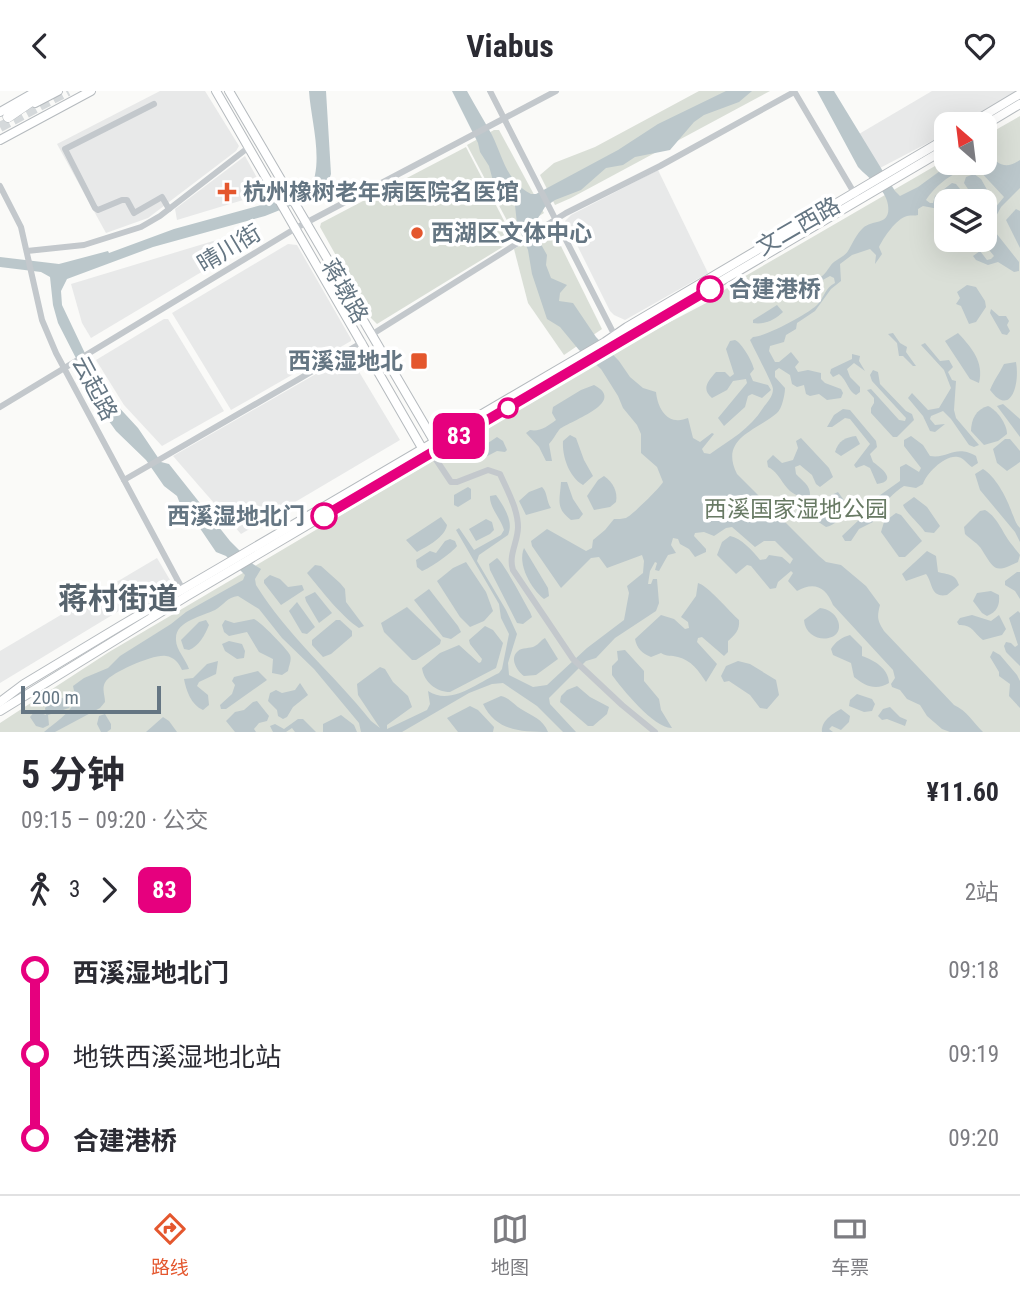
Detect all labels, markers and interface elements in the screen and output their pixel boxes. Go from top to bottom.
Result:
icon: back [21,27,59,65]
text: Viabus [466,27,554,65]
icon: heart [961,27,999,65]
north arrow [934,112,998,175]
map controls [934,112,997,252]
place label: 杭州橡树老年病医院名医馆 [243,179,519,206]
marker: 杭州橡树老年病医院名医馆 [217,182,237,202]
button: layers [934,189,997,252]
street label: 文二西路 [752,192,845,261]
street label: 晴川街 [193,219,266,278]
place label: 西湖区文体中心 [431,220,592,247]
marker: 西湖区文体中心 [409,225,425,241]
street label: 蒋墩路 [316,255,374,328]
marker: 合建港桥 [697,276,723,302]
place label: 合建港桥 [729,276,821,303]
place label: 西溪湿地北 [288,348,403,375]
street label: 云起路 [66,351,123,425]
marker: 西溪湿地北 [409,351,429,371]
unlabelled marker [498,398,518,418]
line badge: 83 [428,413,490,459]
text: 83 [447,422,471,450]
park label: 西溪国家湿地公园 [704,496,888,523]
place label: 西溪湿地北门 [167,503,305,530]
marker: 西溪湿地北门 [311,503,337,529]
district label: 蒋村街道 [58,581,178,616]
scale bar [21,683,161,715]
text: 200 m [32,686,79,709]
text: 5 分钟 [21,753,125,797]
text: ¥11.60 [927,777,999,807]
text: 09:15 – 09:20 · 公交 [21,807,208,834]
icon: walk [21,871,59,909]
icon: forward [90,871,128,909]
text: 3 [69,876,80,903]
text: 83 [152,876,177,904]
text: 2站 [965,879,999,906]
text: 09:18 [948,957,999,984]
text: 西溪湿地北门 [73,958,229,988]
text: 09:19 [948,1041,999,1068]
text: 地铁西溪湿地北站 [73,1042,281,1072]
text: 09:20 [948,1125,999,1152]
text: 合建港桥 [73,1126,177,1156]
tab: 路线 [151,1210,189,1279]
tab: 地图 [491,1210,529,1279]
tab: 车票 [831,1210,869,1279]

